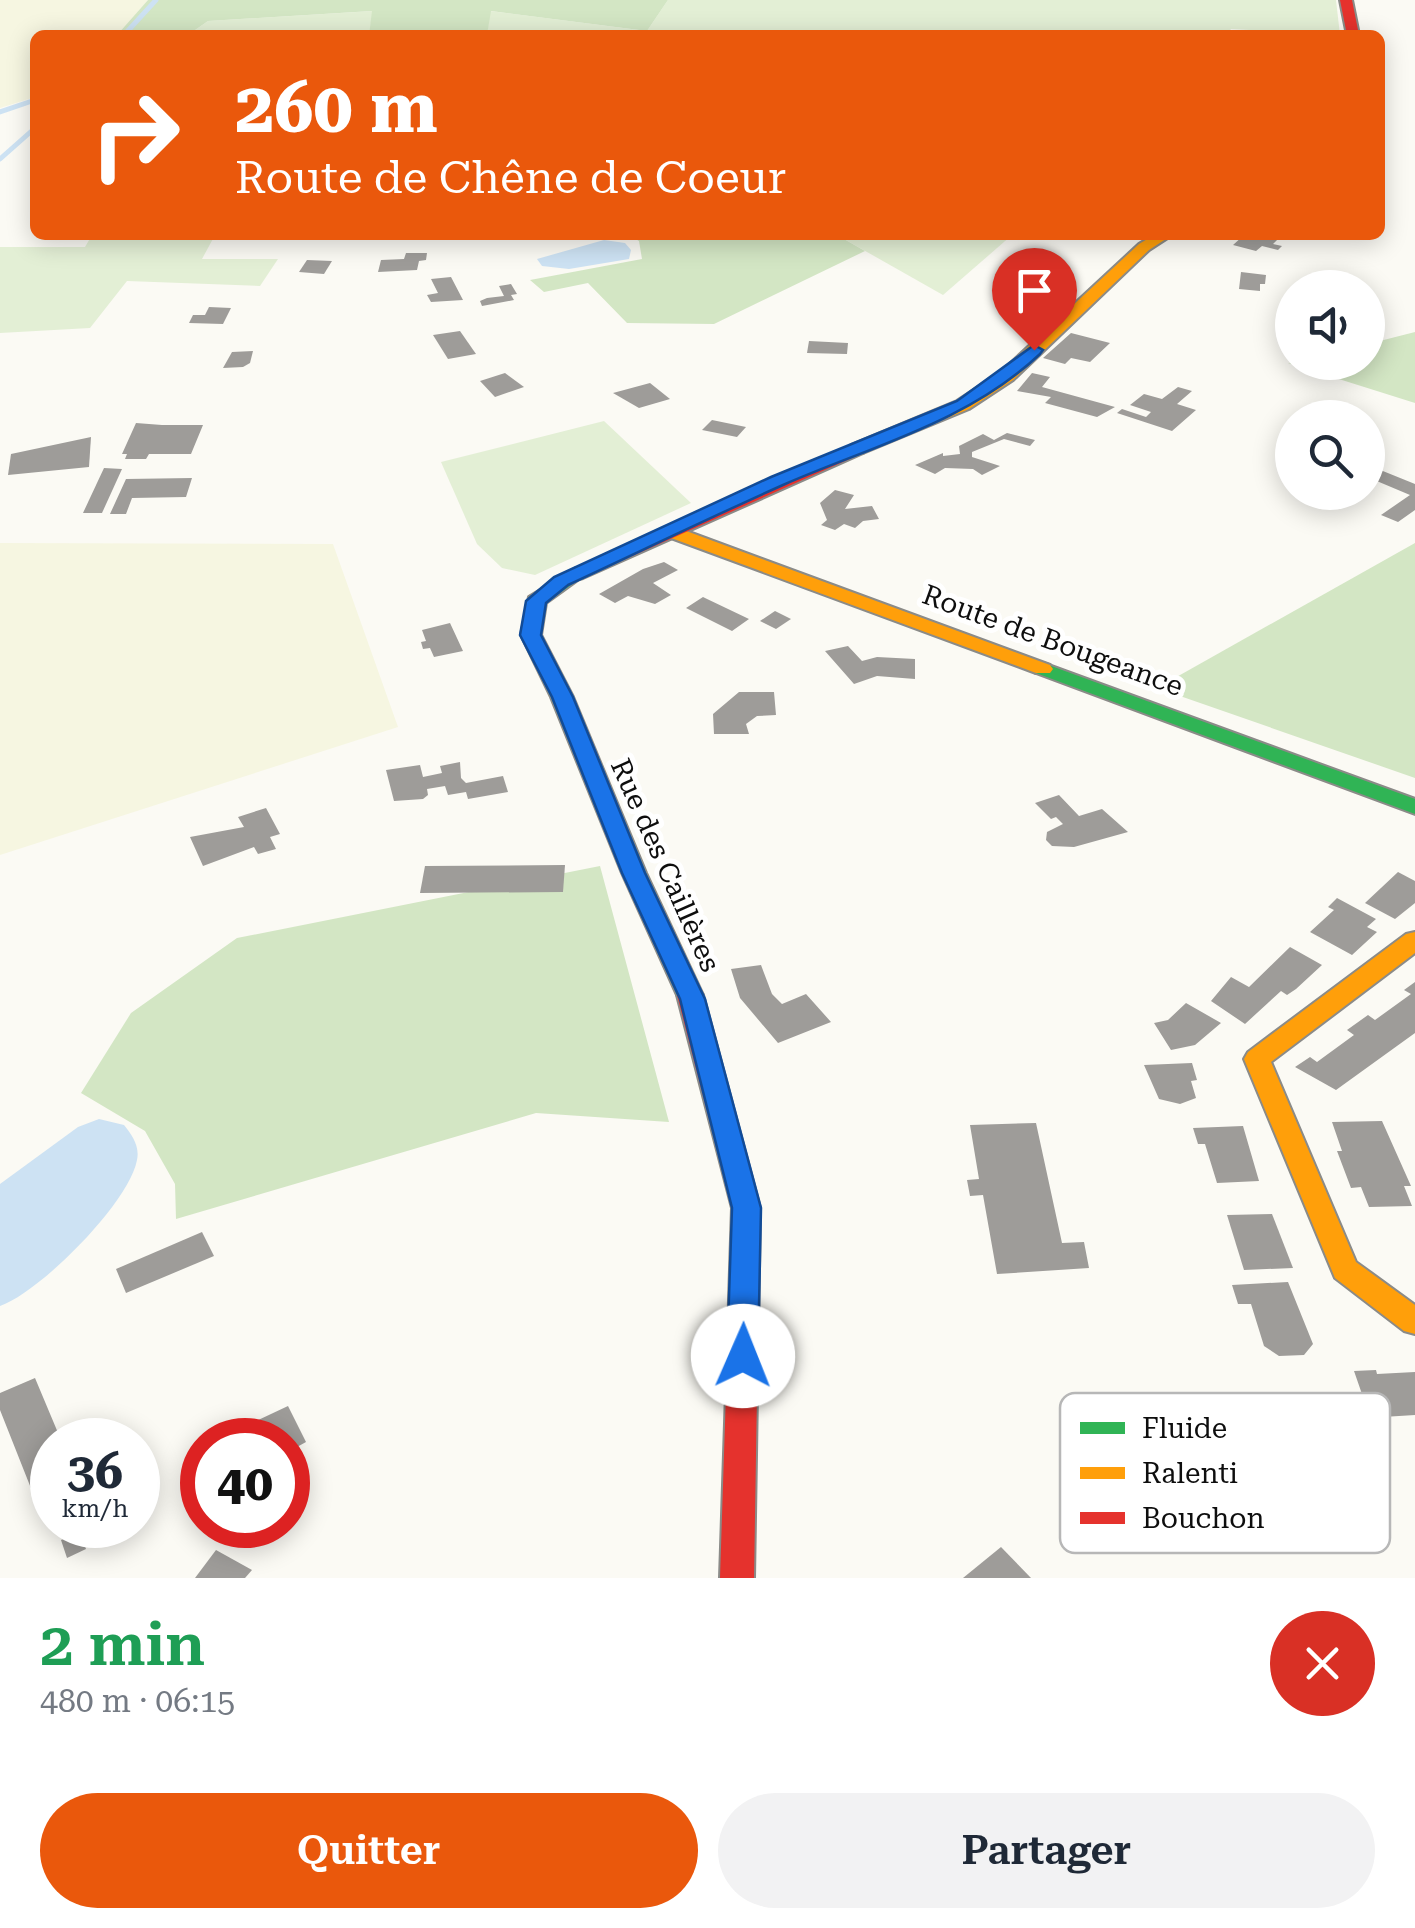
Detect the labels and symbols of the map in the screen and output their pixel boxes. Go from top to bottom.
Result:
pin [992,248,1077,351]
street label: Route de Bougeance [918,578,1188,703]
street label: Rue des Caillères [604,754,727,977]
position arrow [691,1304,795,1408]
legend [1060,1393,1390,1553]
text: Fluide [1142,1412,1227,1445]
speed limit sign: 40 [180,1418,310,1548]
text: Ralenti [1142,1457,1238,1490]
text: Bouchon [1142,1502,1265,1535]

